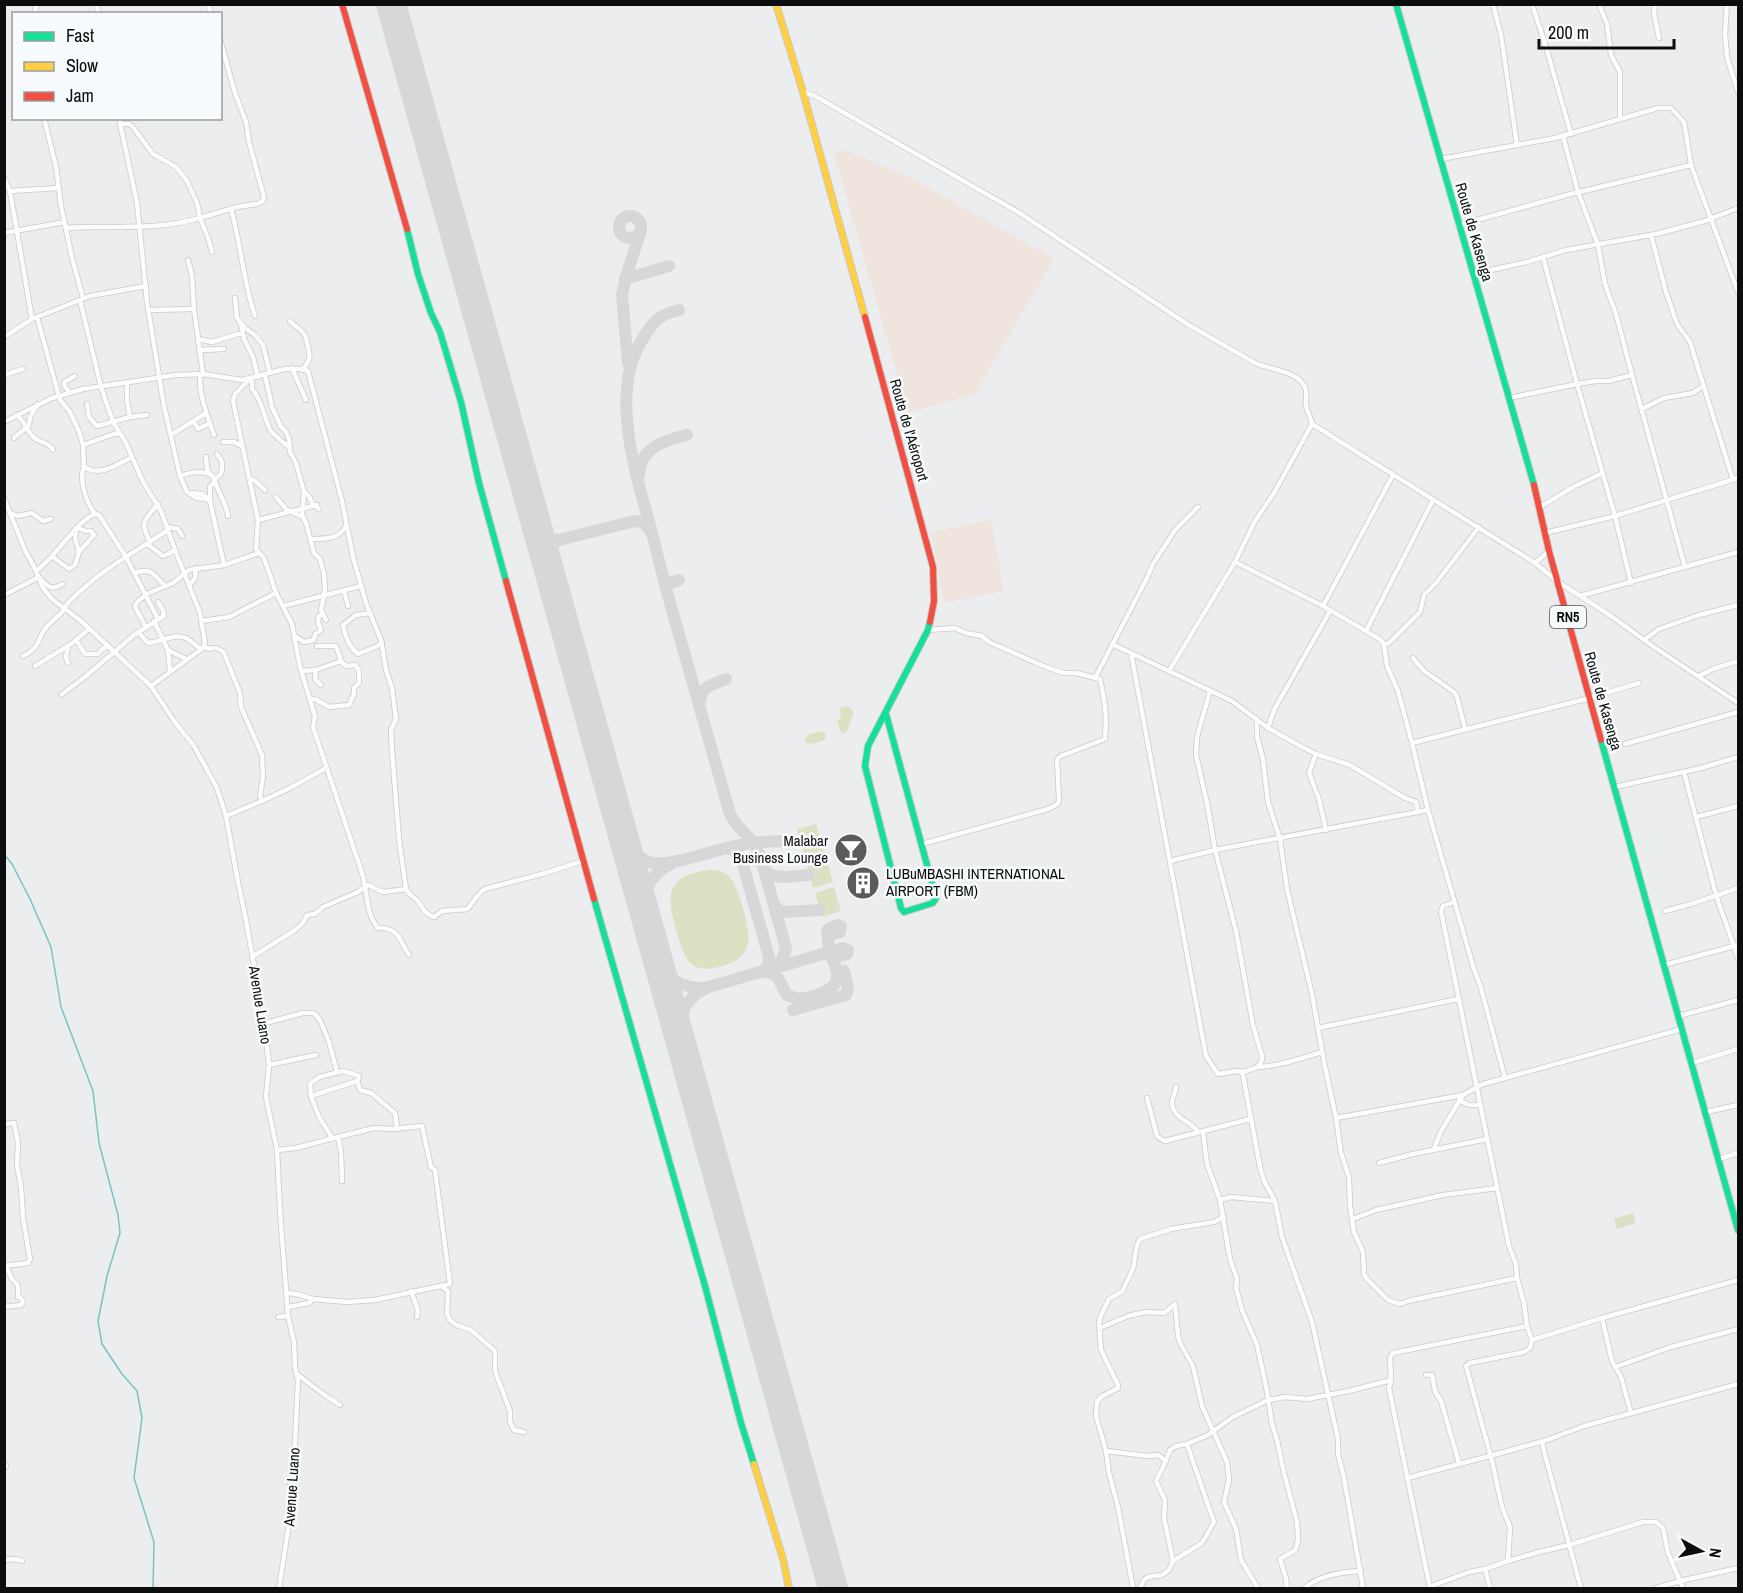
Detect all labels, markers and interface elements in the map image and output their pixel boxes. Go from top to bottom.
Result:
legend [12,12,222,120]
scale bar [1539,12,1674,50]
text: 200 m [1548,20,1589,45]
text: Fast [66,23,94,48]
text: Slow [66,53,98,78]
text: Jam [66,83,94,108]
street label: Route de Kasenga [1450,180,1499,284]
street label: Route de l'Aéroport [885,376,934,484]
road number: RN5 [1550,606,1586,628]
street label: Route de Kasenga [1579,649,1628,753]
place label: Malabar Business Lounge [733,830,828,868]
bar icon: Malabar Business Lounge [833,832,869,868]
place label: LUBuMBASHI INTERNATIONAL AIRPORT (FBM) [885,863,1065,901]
building icon: LUBuMBASHI INTERNATIONAL AIRPORT (FBM) [845,865,881,901]
street label: Avenue Luano [244,963,277,1046]
street label: Avenue Luano [278,1447,305,1528]
north arrow [1671,1521,1731,1581]
text: N [1704,1547,1727,1559]

